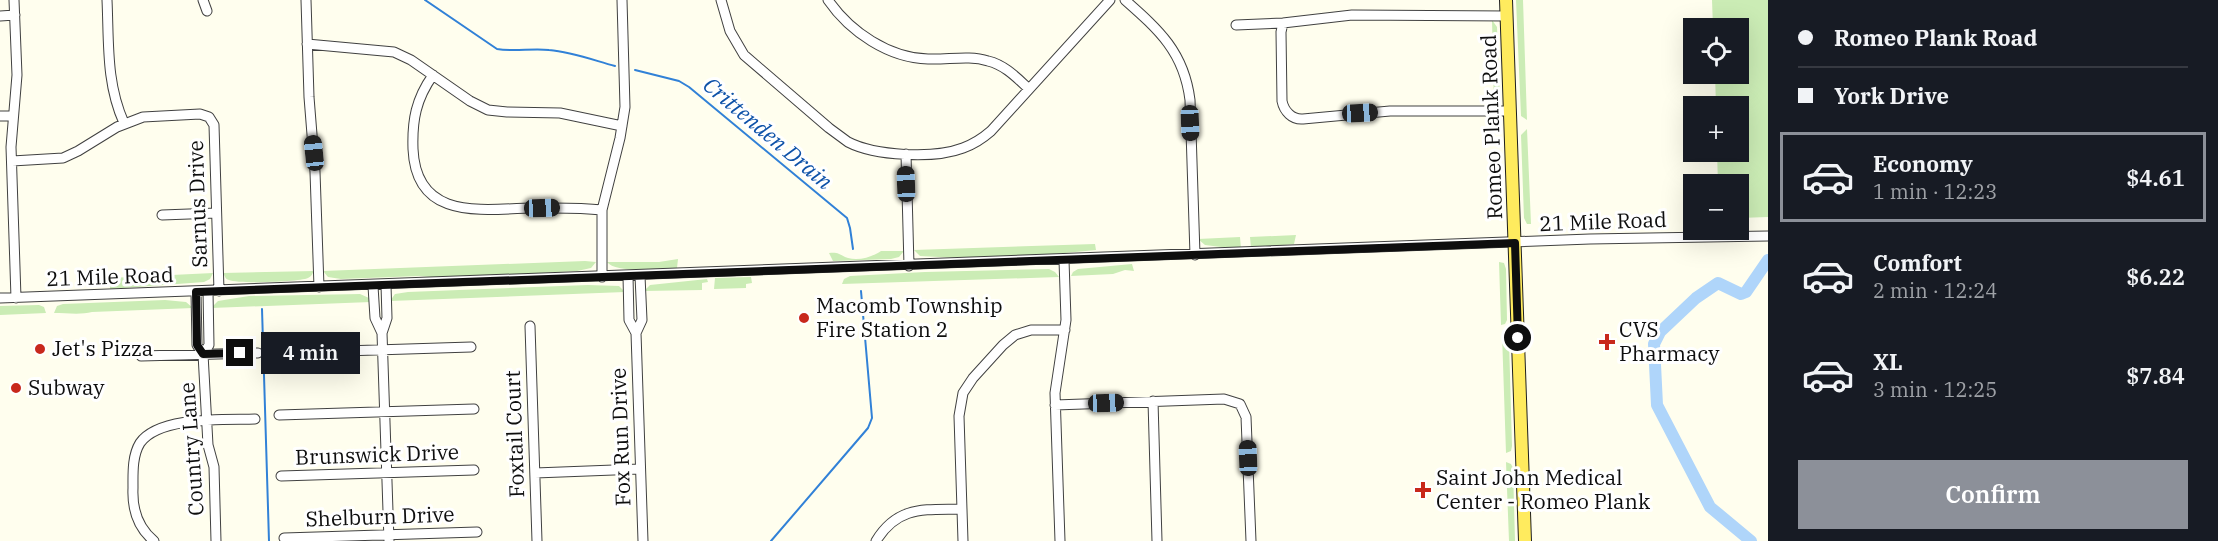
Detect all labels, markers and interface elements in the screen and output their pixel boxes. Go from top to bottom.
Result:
map controls [1683,18,1749,240]
button: locate [1683,18,1749,84]
text: Romeo Plank Road [1834,23,2037,52]
street label: Romeo Plank Road [1474,34,1508,220]
water label: Crittenden Drain [698,70,839,196]
text: York Drive [1834,81,1949,110]
button: + [1683,96,1749,162]
car [1342,103,1378,123]
car [1180,105,1200,141]
car [303,134,325,172]
street label: Sarnus Drive [181,140,213,268]
text: Economy [1873,149,1973,178]
icon: car [1801,150,1855,204]
text: $4.61 [2126,163,2185,192]
car [896,166,916,202]
button: − [1683,174,1749,240]
text: 1 min · 12:23 [1873,178,1997,205]
car [524,198,560,218]
street label: 21 Mile Road [1539,205,1667,237]
text: Comfort [1873,248,1962,277]
icon: car [1801,249,1855,303]
street label: 21 Mile Road [46,260,174,292]
text: $6.22 [2126,262,2185,291]
text: 2 min · 12:24 [1873,277,1997,304]
place label: Macomb Township Fire Station 2 [816,291,1003,343]
marker: Macomb Township Fire Station 2 [797,311,811,325]
place label: CVS Pharmacy [1619,315,1720,367]
route start [1504,324,1531,351]
callout: 4 min [261,332,360,374]
place label: Jet's Pizza [52,334,153,362]
marker: CVS Pharmacy [1600,335,1614,349]
route end [226,339,253,366]
text: 4 min [283,339,338,366]
marker: Jet's Pizza [33,342,47,356]
text: XL [1873,347,1903,376]
icon: car [1801,348,1855,402]
text: $7.84 [2126,361,2185,390]
street label: Fox Run Drive [604,367,636,507]
street label: Foxtail Court [498,370,530,498]
place label: Subway [28,373,105,401]
text: 3 min · 12:25 [1873,376,1997,403]
marker: Subway [9,381,23,395]
street label: Country Lane [172,381,210,517]
car [1088,393,1124,413]
street label: Brunswick Drive [294,437,460,471]
car [1238,440,1258,476]
button: Confirm [1798,460,2188,529]
place label: Saint John Medical Center - Romeo Plank [1436,463,1651,515]
marker: Saint John Medical Center - Romeo Plank [1414,481,1432,499]
street label: Shelburn Drive [305,499,455,533]

